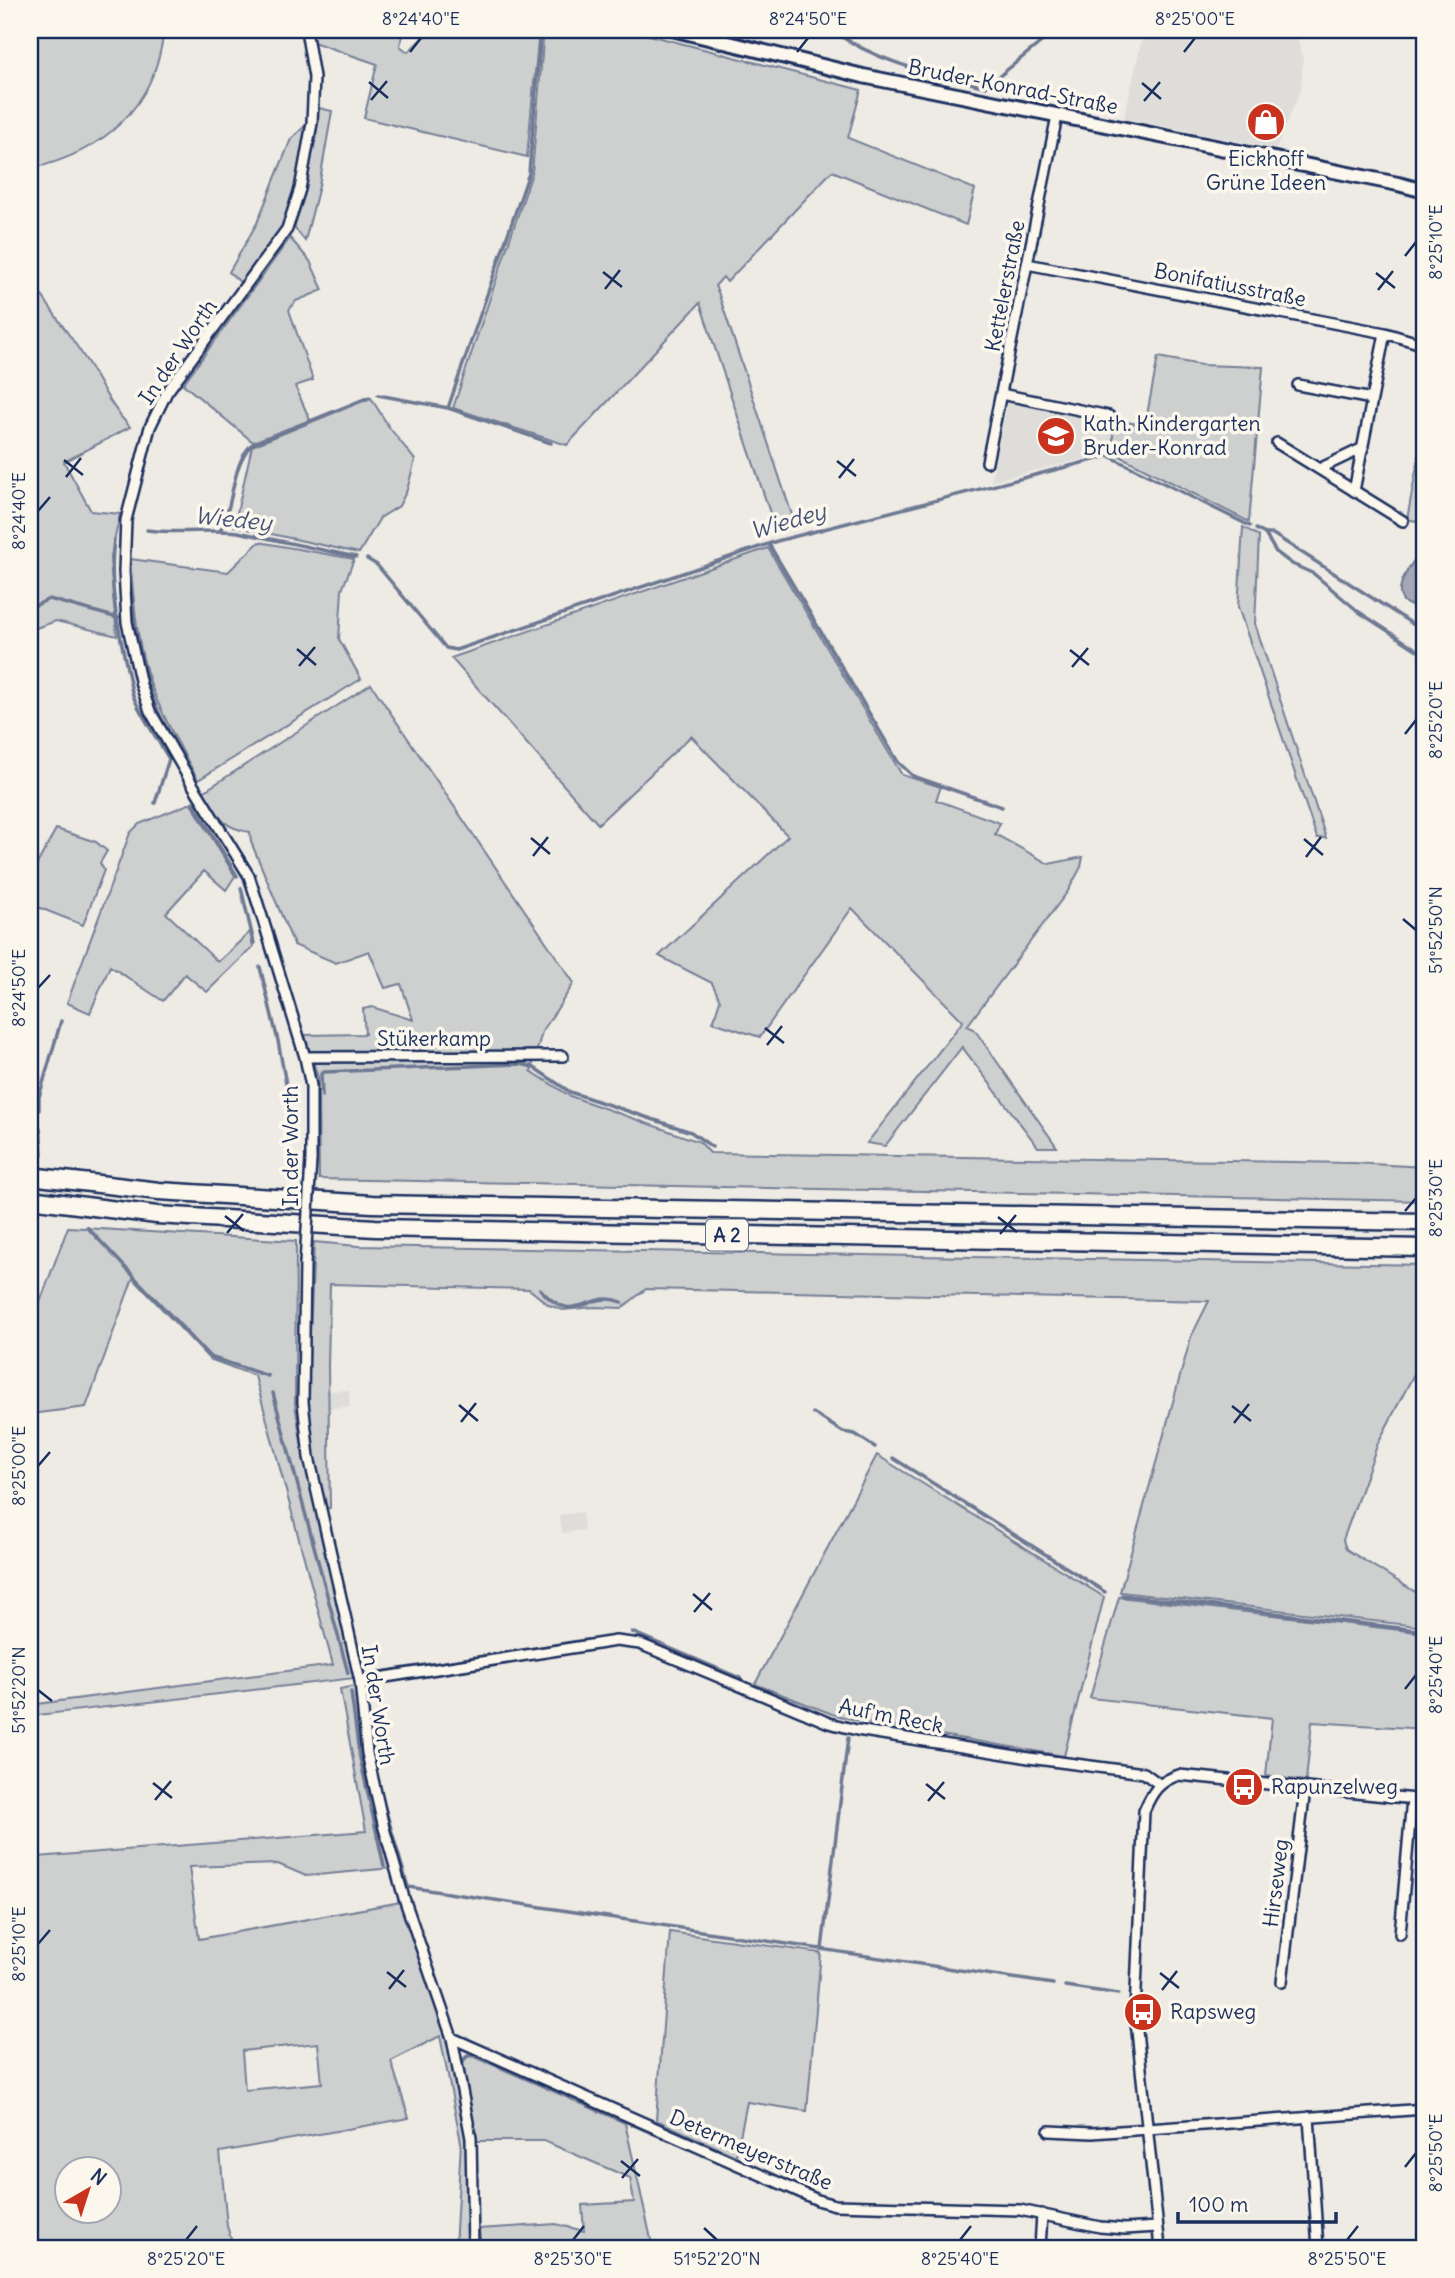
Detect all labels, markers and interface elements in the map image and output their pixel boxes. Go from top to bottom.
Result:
text: 8°24'40"E [382,7,460,30]
text: 8°24'50"E [769,7,847,30]
text: 8°25'00"E [1155,7,1235,30]
street label: Bruder-Konrad-Straße [906,53,1120,120]
shop icon: Eickhoff Grüne Ideen [1245,101,1287,143]
place label: Eickhoff Grüne Ideen [1206,145,1326,196]
text: 8°25'10"E [1424,204,1447,280]
street label: Kettelerstraße [979,218,1030,354]
street label: Bonifatiusstraße [1152,257,1308,312]
street label: In der Worth [133,294,223,410]
place label: Kath. Kindergarten Bruder-Konrad [1083,410,1261,461]
school or university icon: Kath. Kindergarten Bruder-Konrad [1035,415,1077,457]
text: 8°24'40"E [7,472,30,550]
water label: Wiedey [747,495,831,545]
water label: Wiedey [193,500,275,537]
text: 8°25'20"E [1424,681,1447,759]
text: 51°52'50"N [1424,886,1447,974]
text: 8°24'50"E [7,949,30,1027]
street label: Stükerkamp [377,1025,491,1052]
street label: In der Worth [277,1085,304,1207]
text: 8°25'30"E [1424,1159,1447,1237]
road number: A 2 [706,1219,748,1250]
text: 8°25'00"E [7,1426,30,1506]
text: 8°25'40"E [1424,1636,1447,1714]
street label: In der Worth [356,1643,401,1767]
text: 51°52'20"N [7,1646,30,1734]
street label: Auf'm Reck [837,1692,946,1739]
bus stop icon: Rapunzelweg [1223,1766,1265,1808]
place label: Rapunzelweg [1271,1773,1398,1800]
street label: Hirseweg [1257,1837,1294,1929]
text: 8°25'10"E [7,1906,30,1982]
bus stop icon: Rapsweg [1122,1991,1164,2033]
place label: Rapsweg [1170,1998,1256,2025]
street label: Determeyerstraße [666,2103,837,2196]
text: 8°25'50"E [1424,2114,1447,2192]
north arrow [52,2156,122,2226]
text: N [86,2163,111,2190]
scale bar [1178,2180,1336,2224]
text: 100 m [1189,2191,1248,2218]
text: 8°25'20"E [147,2247,225,2270]
text: 8°25'30"E [534,2247,612,2270]
text: 51°52'20"N [673,2247,761,2270]
text: 8°25'40"E [921,2247,999,2270]
text: 8°25'50"E [1308,2247,1386,2270]

